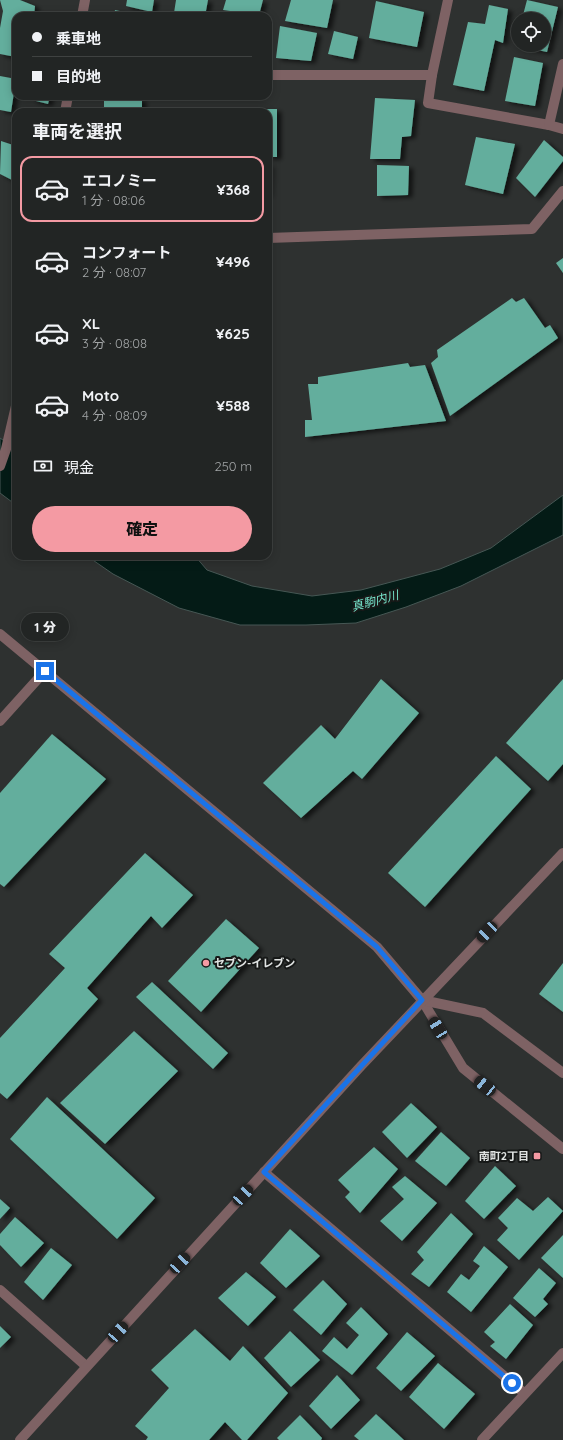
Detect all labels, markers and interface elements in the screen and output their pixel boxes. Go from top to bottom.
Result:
map controls [511,12,551,52]
button: locate [511,12,551,52]
text: 乗車地 [56,29,101,48]
text: 目的地 [56,67,101,86]
text: 車両を選択 [32,120,122,143]
icon: car [34,171,70,207]
text: エコノミー [82,171,157,190]
text: ¥368 [216,180,250,199]
text: 1 分 · 08:06 [82,192,145,208]
icon: car [34,243,70,279]
text: コンフォート [82,243,172,262]
text: ¥496 [216,252,250,271]
text: 2 分 · 08:07 [82,264,146,280]
text: XL [82,314,100,333]
icon: car [34,315,70,351]
text: ¥625 [216,324,250,343]
text: 3 分 · 08:08 [82,335,147,351]
text: Moto [82,386,119,405]
icon: car [34,387,70,423]
text: ¥588 [216,396,250,415]
text: 4 分 · 08:09 [82,407,147,423]
icon: cash [32,455,54,477]
text: 現金 [64,458,94,477]
text: 250 m [215,458,252,474]
button: 確定 [32,506,252,552]
water label: 真駒内川 [350,587,402,614]
callout: 1 分 [21,613,69,641]
text: 1 分 [34,619,56,635]
route end [36,662,54,680]
car [474,919,500,945]
place label: セブン-イレブン [214,956,295,970]
marker: セブン-イレブン [201,958,211,968]
car [427,1015,449,1041]
car [472,1074,498,1098]
place label: 南町2丁目 [479,1149,529,1163]
marker: 南町2丁目 [532,1151,542,1161]
car [230,1182,256,1208]
car [167,1250,193,1276]
car [106,1319,130,1345]
route start [503,1374,521,1392]

